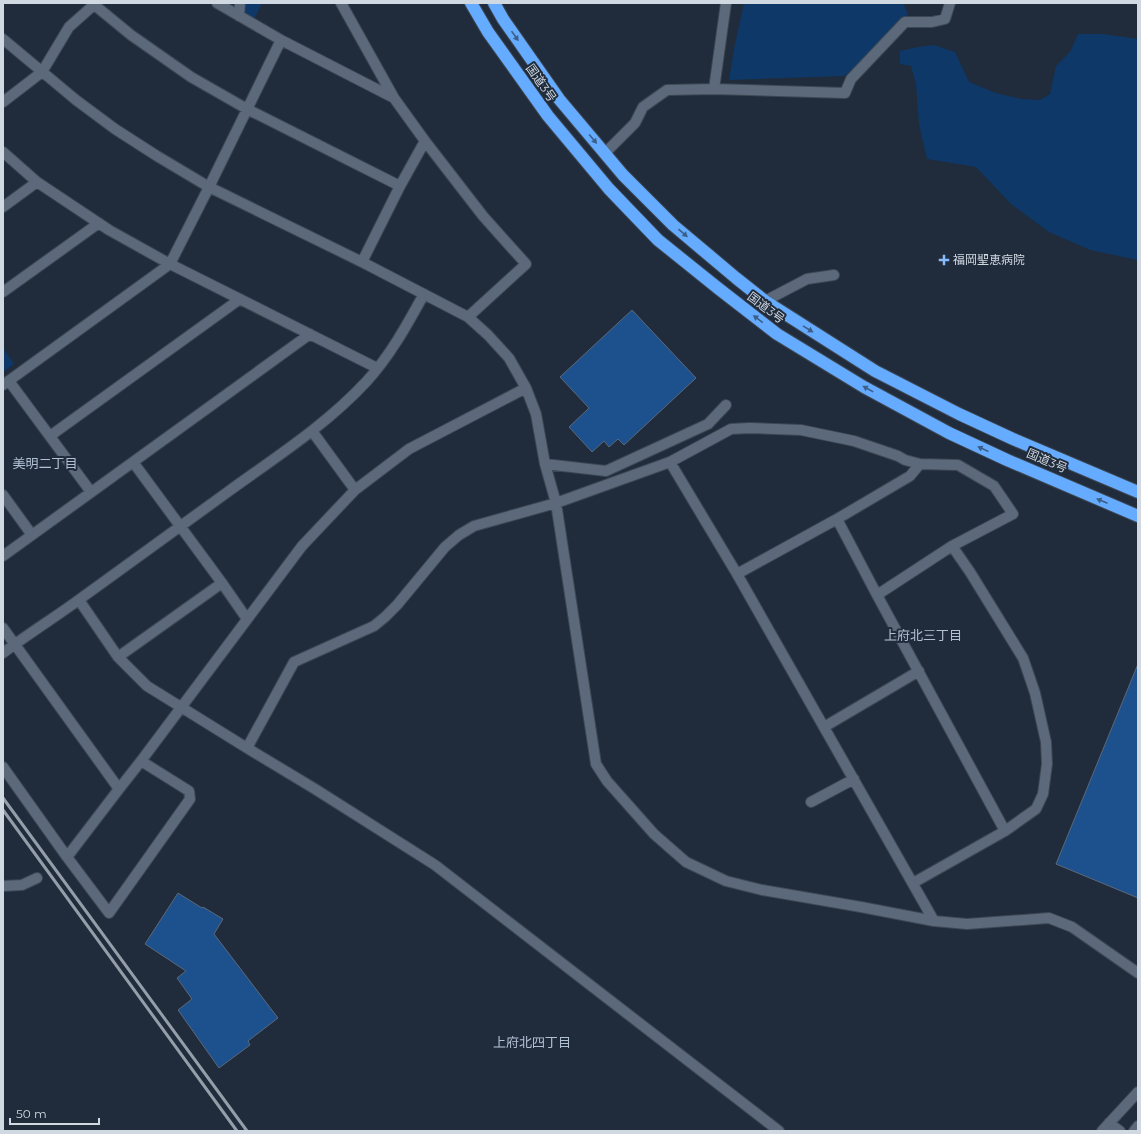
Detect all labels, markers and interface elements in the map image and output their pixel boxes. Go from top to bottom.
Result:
one-way arrow [511,31,519,41]
street label: 国道3号 [523,61,560,105]
one-way arrow [589,134,598,145]
one-way arrow [678,229,688,238]
place label: 福岡聖恵病院 [953,252,1025,267]
marker: 福岡聖恵病院 [938,254,950,266]
street label: 国道3号 [745,289,788,326]
one-way arrow [753,316,763,324]
one-way arrow [803,325,813,333]
one-way arrow [862,385,874,392]
one-way arrow [977,445,989,452]
street label: 国道3号 [1025,445,1070,476]
district label: 美明二丁目 [12,455,78,471]
one-way arrow [1096,497,1108,503]
district label: 上府北三丁目 [884,627,962,643]
district label: 上府北四丁目 [493,1034,571,1050]
scale bar [10,1100,99,1126]
text: 50 m [16,1106,47,1121]

